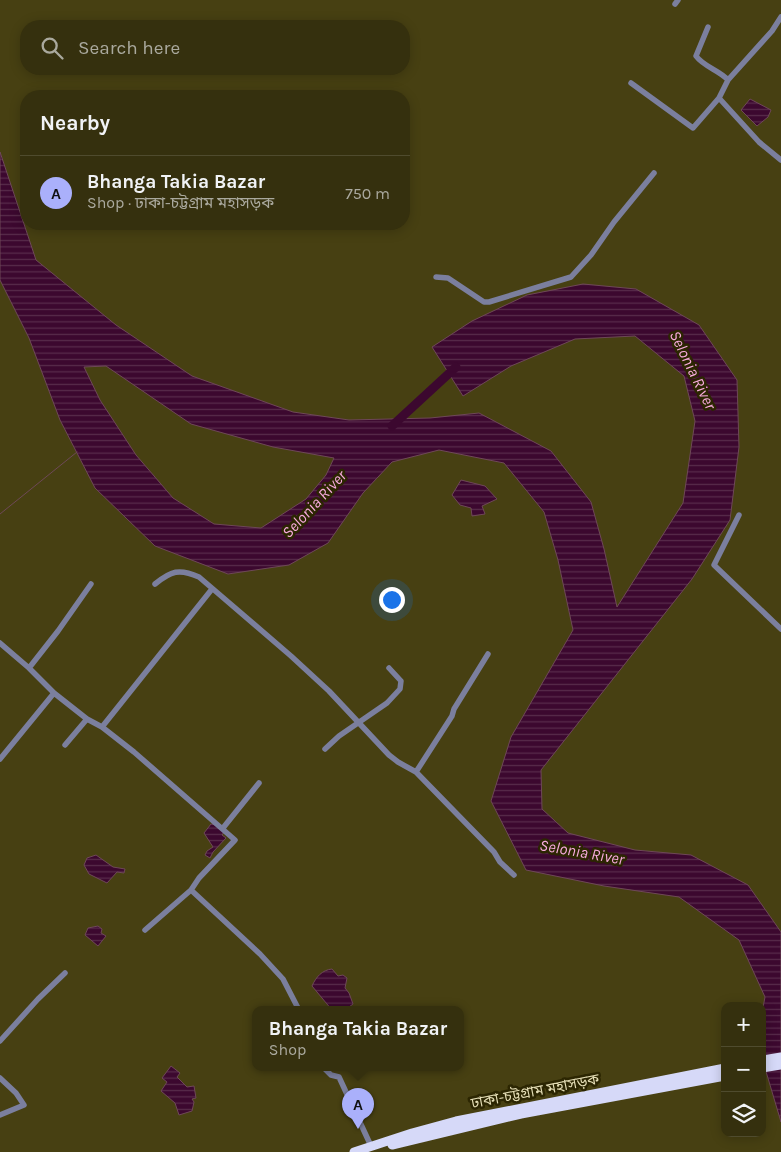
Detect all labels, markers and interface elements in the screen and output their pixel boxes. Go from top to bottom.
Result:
search box [20,20,410,75]
icon: search [38,34,66,62]
text: Search here [78,37,180,59]
text: Nearby [40,111,110,135]
text: Bhanga Takia Bazar [87,171,265,193]
text: A [51,184,61,203]
text: 750 m [345,184,390,203]
text: Shop · ঢাকা-চট্টগ্রাম মহাসড়ক [87,193,274,212]
water label: Selonia River [666,327,721,413]
water label: Selonia River [278,466,351,542]
your location [379,587,405,613]
water label: Selonia River [538,835,626,869]
map controls [721,1002,766,1137]
button: + [721,1002,766,1047]
popup [252,1006,464,1071]
text: Bhanga Takia Bazar [269,1018,447,1040]
text: Shop [269,1040,306,1059]
button: − [721,1047,766,1092]
street label: ঢাকা-চট্টগ্রাম মহাসড়ক [468,1070,602,1112]
pin: A [342,1088,374,1129]
button: layers [721,1092,766,1137]

